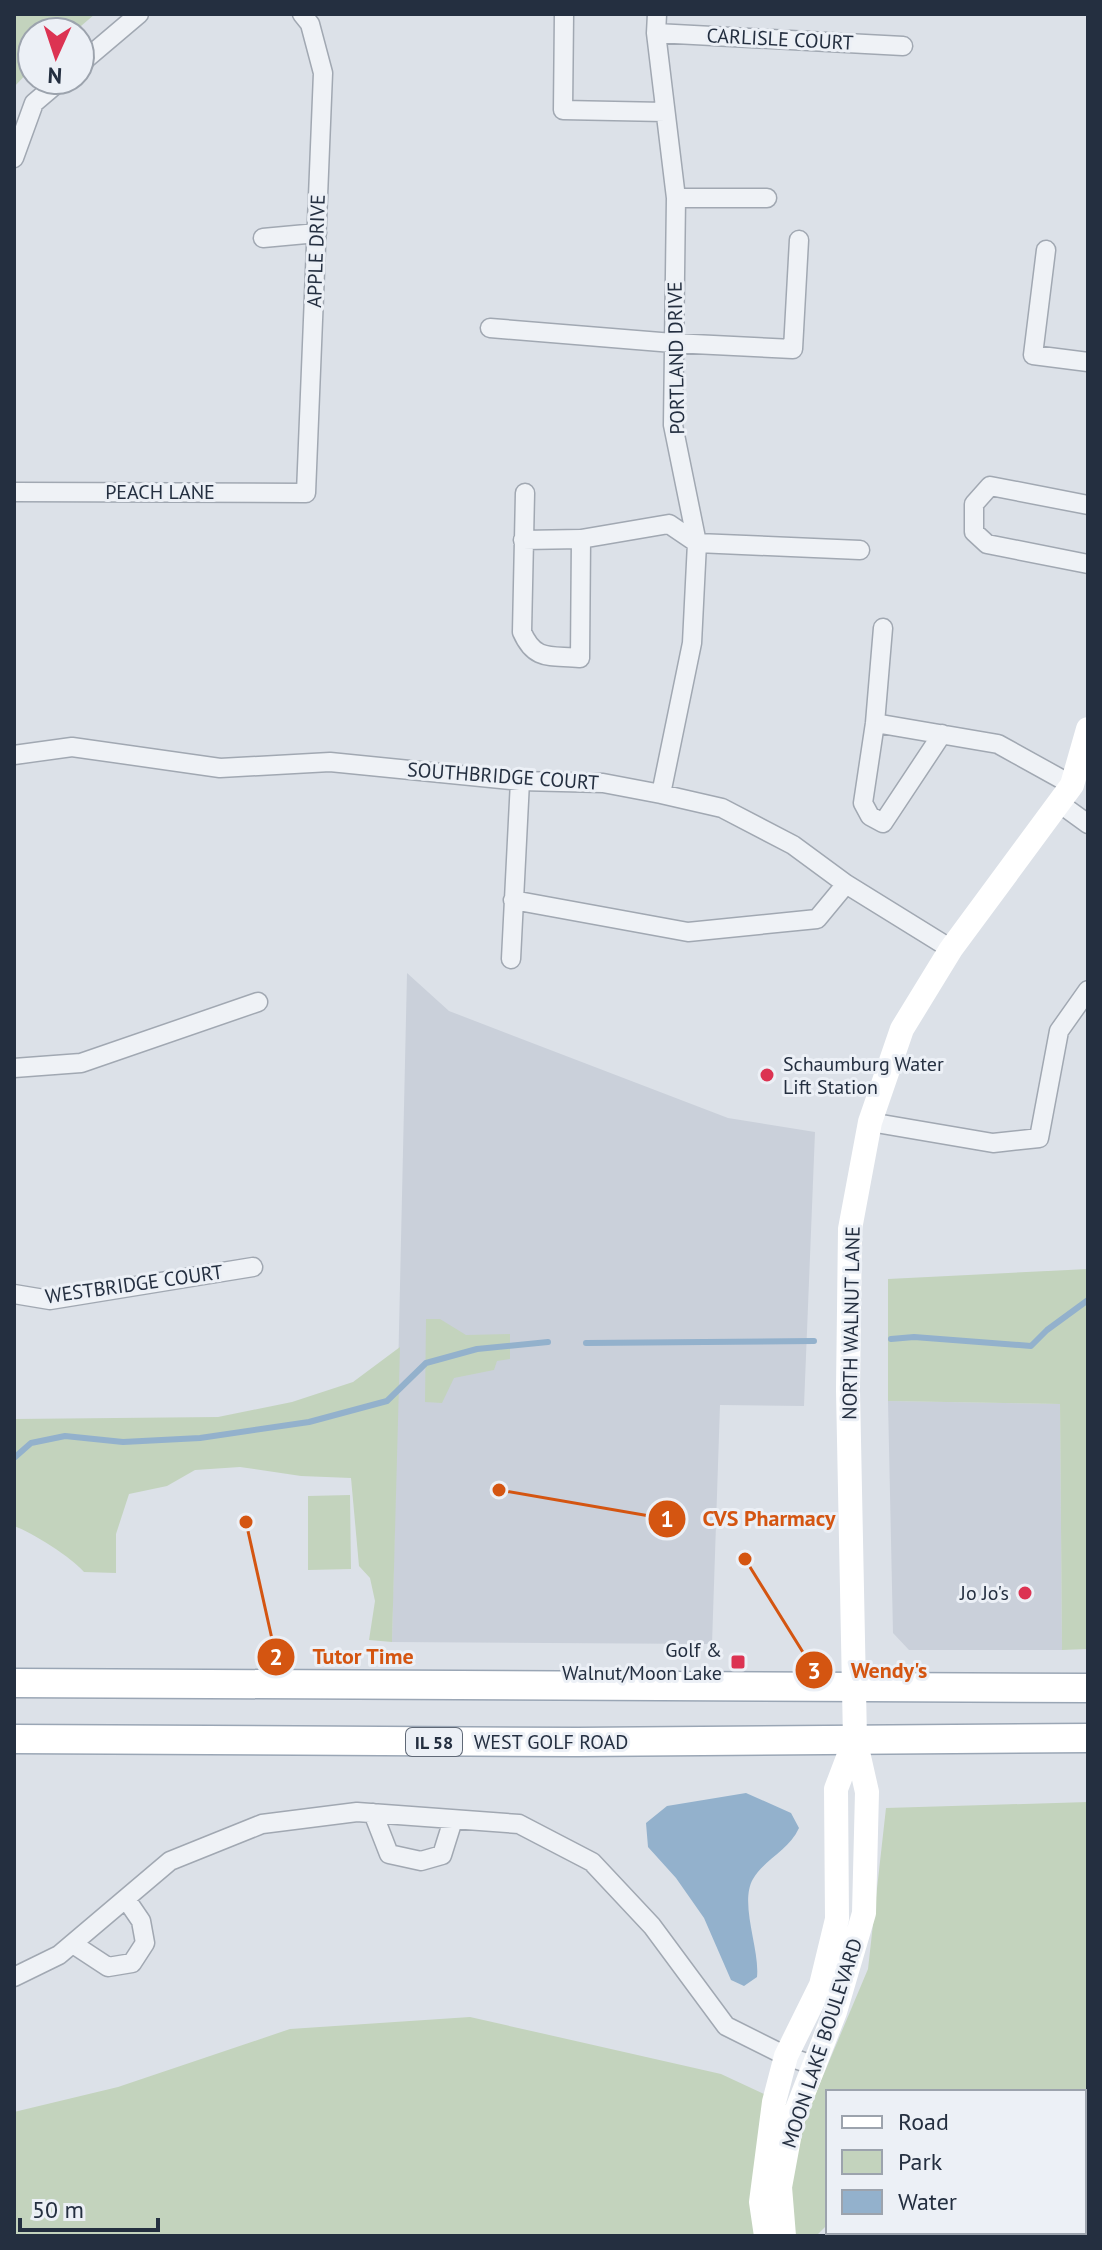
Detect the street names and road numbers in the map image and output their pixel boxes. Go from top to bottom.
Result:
street label: CARLISLE COURT [706,22,854,56]
street label: APPLE DRIVE [301,194,331,308]
street label: PORTLAND DRIVE [662,281,690,435]
street label: PEACH LANE [105,479,215,505]
street label: SOUTHBRIDGE COURT [406,756,600,796]
street label: NORTH WALNUT LANE [836,1226,866,1420]
street label: WESTBRIDGE COURT [43,1259,225,1309]
road number: IL 58 [406,1728,462,1756]
street label: WEST GOLF ROAD [474,1729,628,1755]
street label: MOON LAKE BOULEVARD [776,1935,868,2151]

